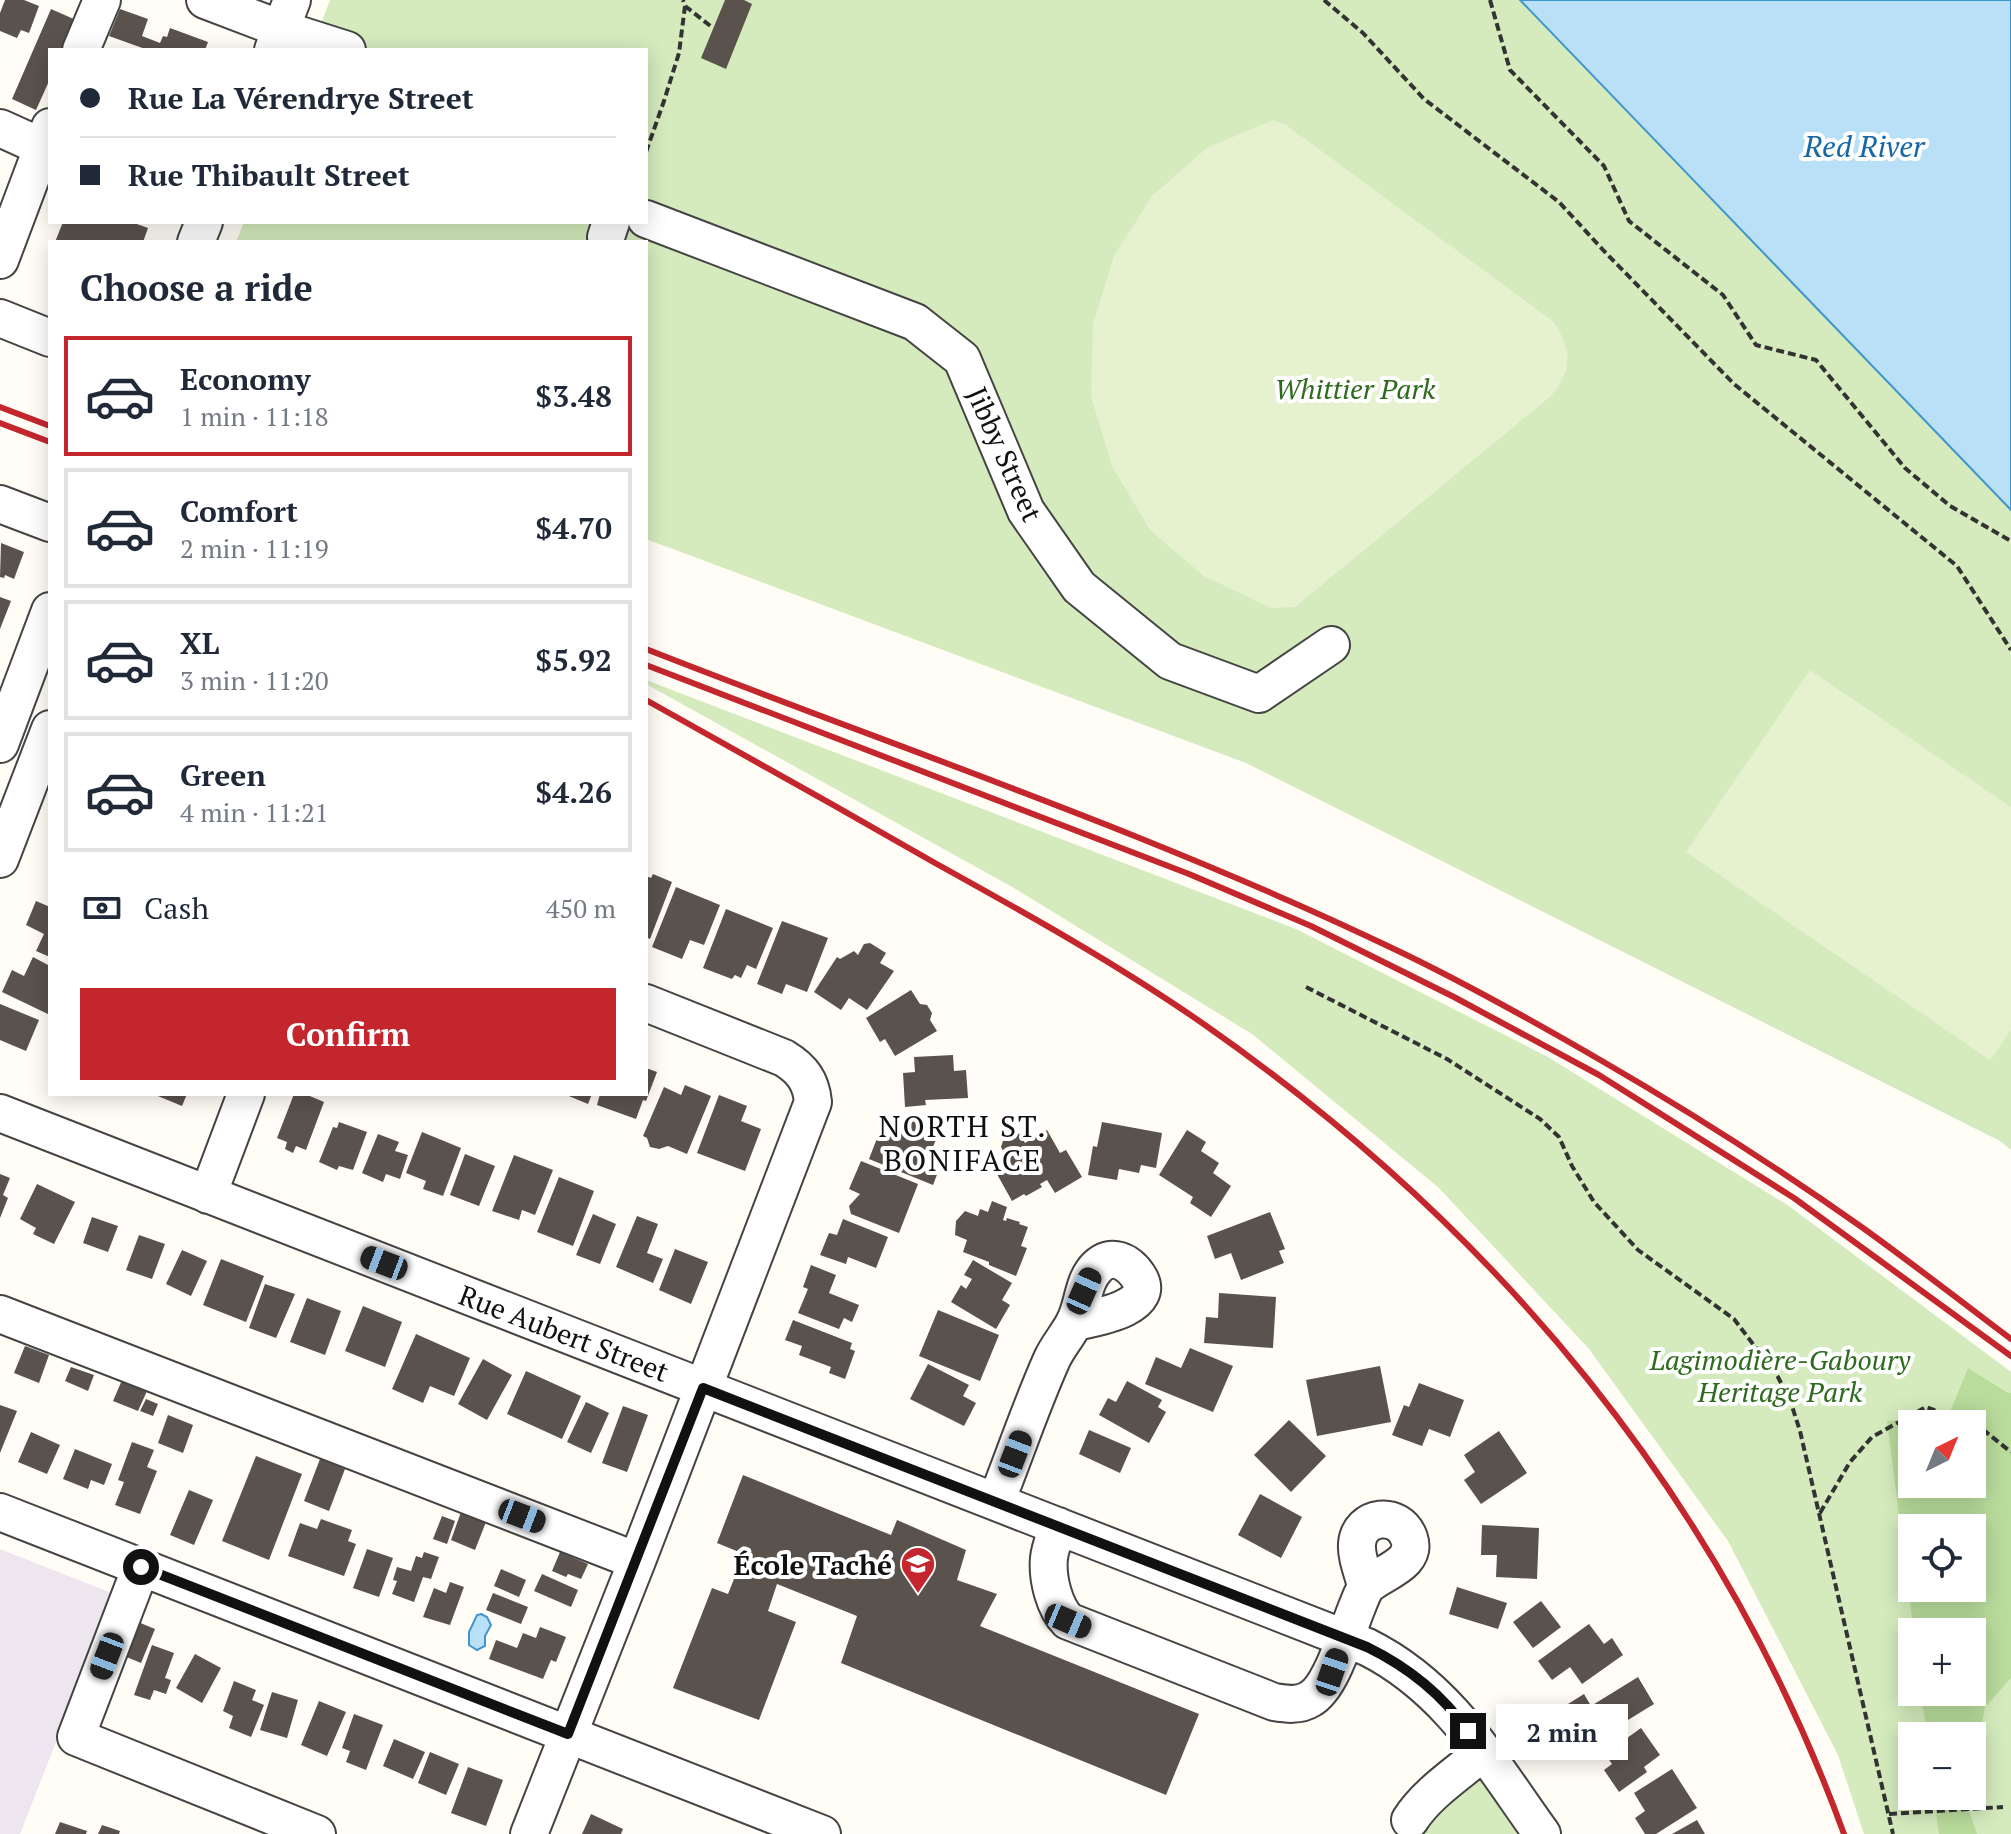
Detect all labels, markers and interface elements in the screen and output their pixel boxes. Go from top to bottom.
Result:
text: Rue La Vérendrye Street [128,78,474,118]
water label: Red River [1803,126,1926,166]
text: Rue Thibault Street [128,155,410,195]
text: Choose a ride [80,264,313,311]
text: Economy [180,359,311,399]
icon: car [84,360,156,432]
park label: Whittier Park [1274,370,1436,407]
text: $3.48 [535,376,612,416]
street label: Jibby Street [959,381,1051,528]
text: 1 min · 11:18 [180,399,329,433]
text: Comfort [180,491,298,531]
icon: car [84,492,156,564]
text: $4.70 [535,508,612,548]
text: 2 min · 11:19 [180,531,329,565]
text: XL [180,623,219,663]
icon: car [84,624,156,696]
text: $5.92 [535,640,612,680]
text: 3 min · 11:20 [180,663,329,697]
text: Green [180,755,266,795]
icon: car [84,756,156,828]
text: $4.26 [535,772,612,812]
text: 4 min · 11:21 [180,795,329,829]
icon: cash [80,886,124,930]
text: Cash [144,888,209,928]
text: 450 m [546,891,616,925]
button: Confirm [80,988,616,1080]
district label: NORTH ST. BONIFACE [878,1106,1048,1180]
car [357,1243,411,1283]
car [1063,1264,1105,1318]
street label: Rue Aubert Street [454,1276,675,1390]
park label: Lagimodière-Gaboury Heritage Park [1649,1341,1912,1410]
north arrow [1898,1410,1986,1498]
map controls [1898,1410,1986,1810]
car [995,1427,1035,1481]
car [495,1496,549,1536]
button: locate [1898,1514,1986,1602]
school or university icon: École Taché [899,1545,937,1595]
place label: École Taché [733,1546,892,1583]
route start [123,1549,159,1585]
car [1041,1601,1095,1641]
button: + [1898,1618,1986,1706]
car [87,1629,127,1683]
car [1313,1645,1351,1699]
callout: 2 min [1496,1703,1628,1759]
route end [1450,1713,1486,1749]
text: 2 min [1526,1715,1598,1749]
button: − [1898,1722,1986,1810]

